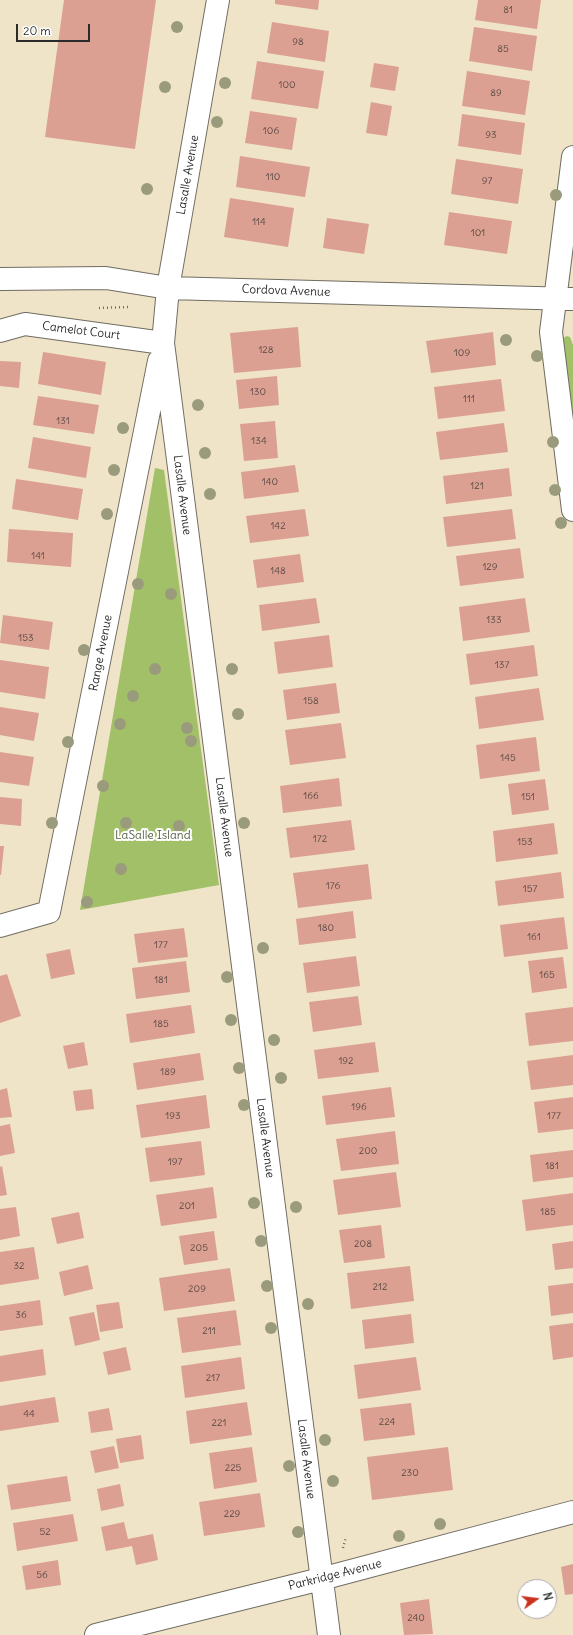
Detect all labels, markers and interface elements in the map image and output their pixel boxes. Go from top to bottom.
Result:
house number: 81 [503,4,513,16]
scale bar [18,16,92,42]
text: 20 m [23,23,51,38]
house number: 98 [292,36,304,48]
house number: 85 [497,43,509,55]
house number: 100 [278,79,296,91]
house number: 89 [490,87,502,99]
house number: 106 [263,125,279,137]
house number: 93 [485,129,497,141]
street label: Lasalle Avenue [174,134,202,216]
house number: 110 [266,171,280,183]
house number: 97 [482,175,492,187]
house number: 114 [252,216,266,228]
house number: 101 [471,227,485,239]
street label: Cordova Avenue [241,282,331,300]
street label: Camelot Court [41,319,121,343]
house number: 128 [258,344,274,356]
house number: 109 [454,347,470,359]
house number: 130 [250,386,266,398]
house number: 111 [463,393,475,405]
house number: 131 [56,415,70,427]
house number: 134 [251,435,267,447]
street label: Lasalle Avenue [170,454,194,536]
house number: 140 [262,476,278,488]
house number: 121 [470,480,484,492]
house number: 142 [270,520,286,532]
house number: 141 [31,550,45,562]
house number: 129 [482,561,498,573]
house number: 148 [270,565,286,577]
street label: Range Avenue [87,614,115,692]
house number: 133 [486,614,502,626]
house number: 153 [18,632,34,644]
house number: 137 [495,659,509,671]
house number: 158 [303,695,319,707]
house number: 145 [500,752,516,764]
street label: Lasalle Avenue [212,776,236,858]
house number: 166 [303,790,319,802]
house number: 151 [521,791,535,803]
park label: LaSalle Island [115,829,191,843]
house number: 172 [313,833,327,845]
house number: 153 [517,836,533,848]
house number: 176 [326,880,340,892]
house number: 157 [523,883,537,895]
house number: 180 [318,922,334,934]
house number: 161 [527,931,541,943]
house number: 177 [154,939,168,951]
house number: 165 [539,969,555,981]
house number: 181 [154,974,168,986]
house number: 185 [153,1018,169,1030]
house number: 192 [338,1055,354,1067]
house number: 189 [160,1066,176,1078]
street label: Lasalle Avenue [253,1097,277,1179]
house number: 196 [351,1101,367,1113]
house number: 193 [165,1110,181,1122]
house number: 177 [547,1110,561,1122]
house number: 200 [359,1145,377,1157]
house number: 197 [168,1156,182,1168]
house number: 181 [545,1160,559,1172]
house number: 201 [179,1200,195,1212]
house number: 185 [540,1206,556,1218]
house number: 208 [354,1238,372,1250]
house number: 205 [190,1242,208,1254]
house number: 32 [13,1260,25,1272]
house number: 212 [373,1281,387,1293]
house number: 209 [188,1283,206,1295]
house number: 36 [15,1309,27,1321]
house number: 211 [202,1325,216,1337]
house number: 217 [206,1372,220,1384]
house number: 44 [23,1408,35,1420]
house number: 224 [379,1416,395,1428]
house number: 221 [212,1417,226,1429]
street label: Lasalle Avenue [294,1418,318,1500]
house number: 225 [225,1462,241,1474]
house number: 230 [401,1467,419,1479]
house number: 229 [224,1508,240,1520]
house number: 52 [39,1526,51,1538]
street label: Parkridge Avenue [287,1556,383,1594]
house number: 56 [36,1569,48,1581]
north arrow [517,1579,557,1619]
text: N [540,1591,555,1602]
house number: 240 [407,1612,425,1624]

